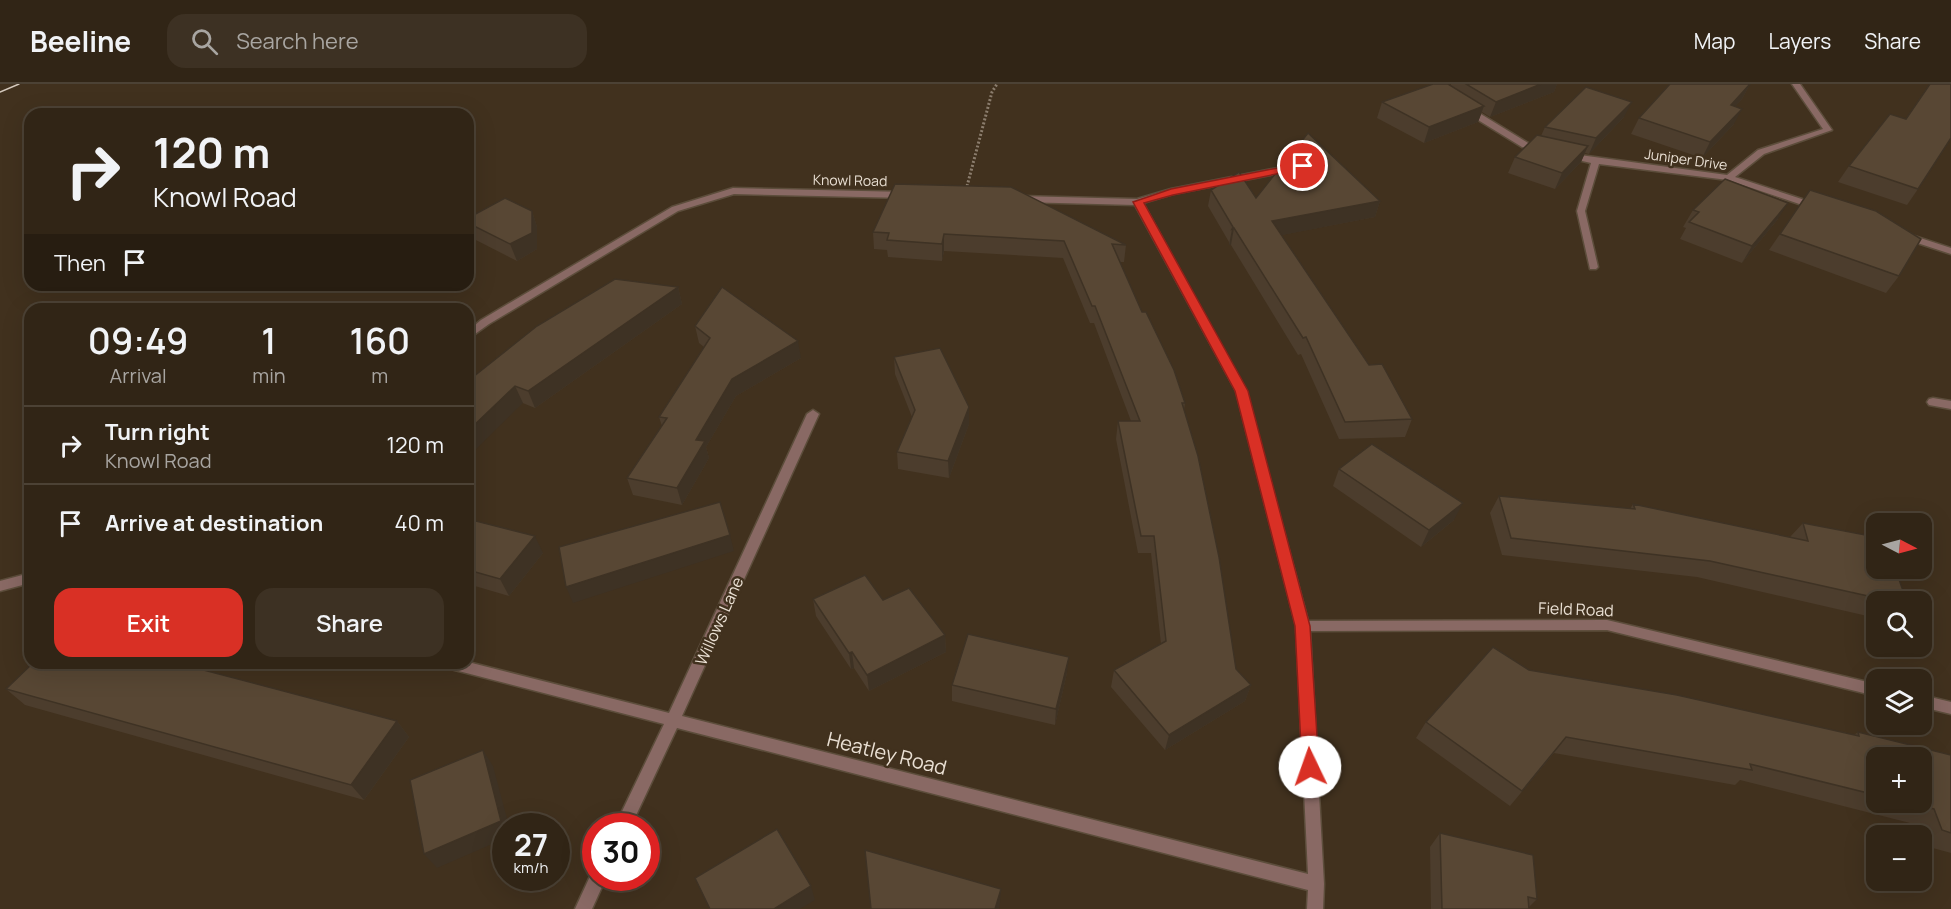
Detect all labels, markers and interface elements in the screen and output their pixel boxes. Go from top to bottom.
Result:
search box [167,14,587,68]
text: Beeline [30,22,131,60]
icon: search [188,25,221,58]
text: Search here [236,26,359,56]
text: Map [1694,27,1735,55]
text: Layers [1768,27,1831,55]
text: Share [1864,27,1921,55]
text: 120 m [153,123,270,181]
icon: right [54,132,132,210]
pin [1277,140,1328,191]
street label: Juniper Drive [1643,144,1729,174]
icon: arrive [1286,149,1319,182]
street label: Knowl Road [813,170,887,190]
text: Knowl Road [153,178,297,215]
icon: arrive [118,246,151,279]
text: Then [54,248,106,278]
text: 09:49 [88,316,188,365]
text: 1 [261,316,277,365]
text: 160 [350,316,410,365]
text: Arrival [110,362,167,389]
text: min [252,362,286,389]
text: m [371,362,388,389]
text: Turn right [105,417,210,447]
icon: right [54,429,87,462]
text: 120 m [386,430,444,460]
text: Knowl Road [105,447,212,474]
icon: arrive [54,507,87,540]
text: Arrive at destination [105,508,323,538]
text: 40 m [395,508,444,538]
north arrow [1866,513,1932,579]
map controls [1866,513,1932,891]
street label: Willows Lane [690,573,748,669]
button: Exit [54,588,243,657]
button: Share [255,588,444,657]
button: search [1866,591,1932,657]
street label: Field Road [1538,597,1614,621]
button: layers [1866,669,1932,735]
street label: Heatley Road [824,725,950,781]
position arrow [1278,735,1342,799]
button: + [1866,747,1932,813]
speed limit sign: 30 [582,813,660,891]
text: 27 [514,824,548,865]
button: − [1866,825,1932,891]
text: km/h [514,857,548,878]

